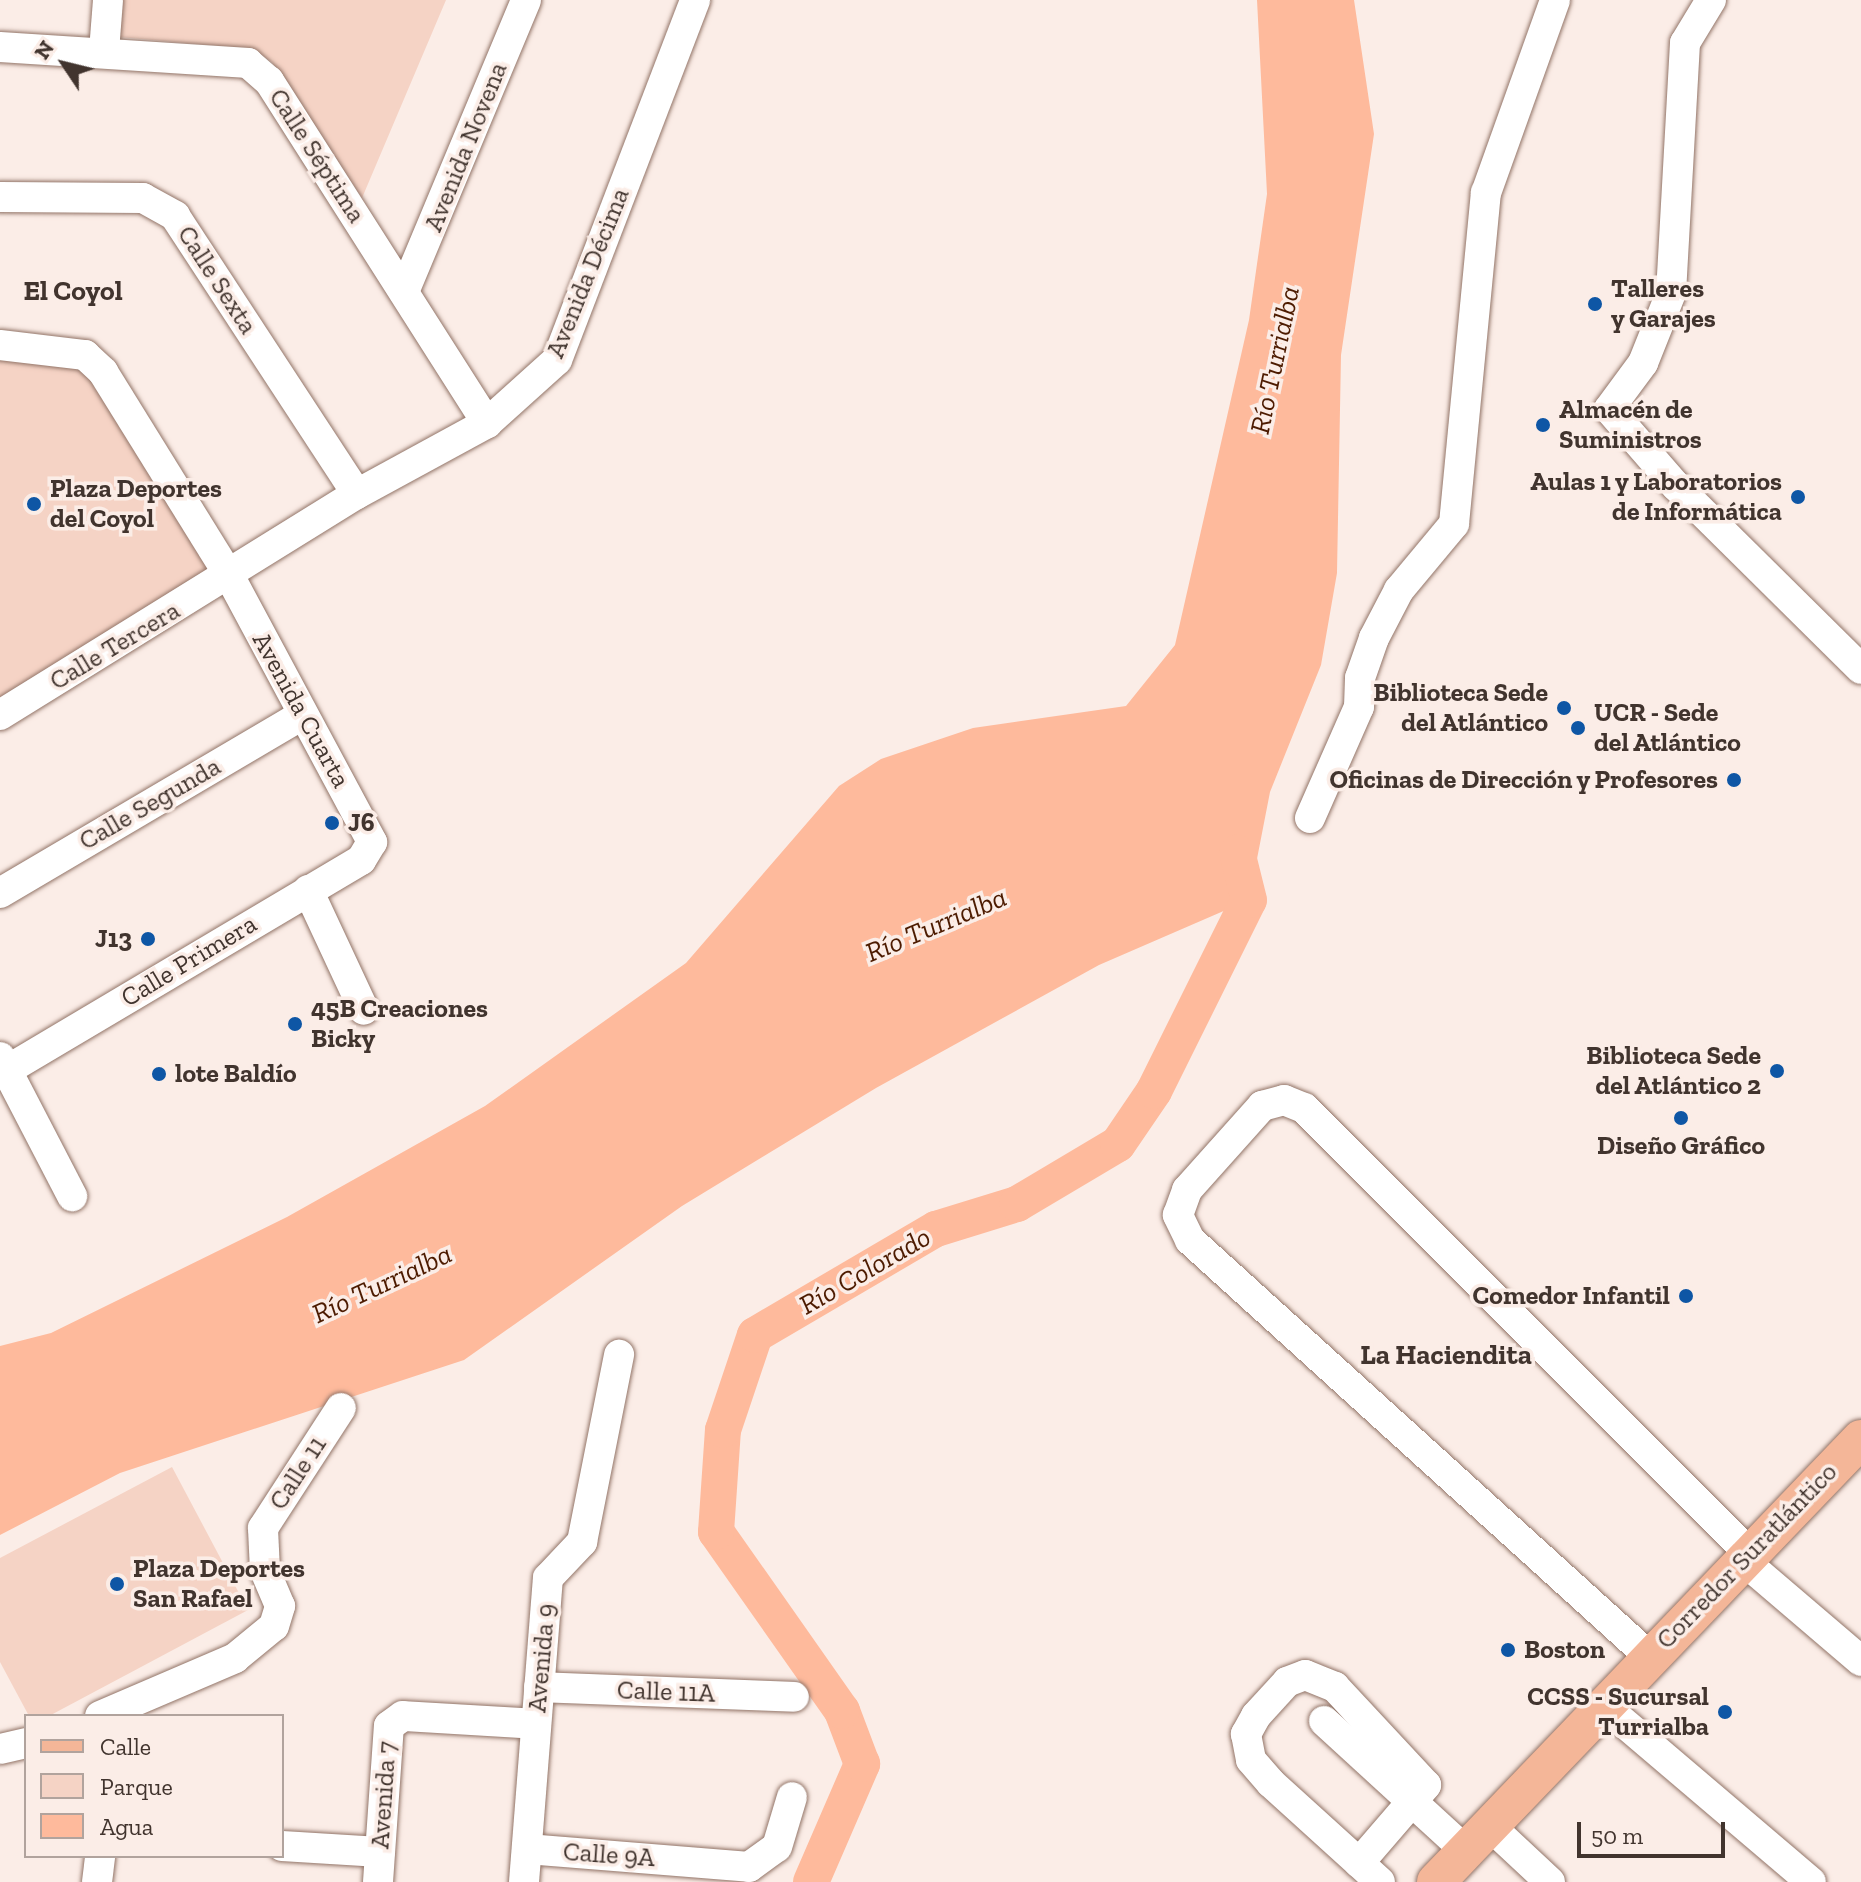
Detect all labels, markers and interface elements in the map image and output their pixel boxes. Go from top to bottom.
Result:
north arrow [24,24,104,104]
text: N [28,35,60,65]
street label: Avenida Novena [418,58,514,236]
street label: Calle Séptima [262,83,372,229]
street label: Avenida Décima [540,184,636,362]
street label: Calle Sexta [171,220,263,340]
place label: Talleres y Garajes [1611,273,1716,334]
district label: El Coyol [23,274,123,308]
water label: Río Turrialba [1243,283,1307,437]
marker: Talleres y Garajes [1586,295,1604,313]
place label: Almacén de Suministros [1559,394,1702,456]
marker: Almacén de Suministros [1534,416,1552,434]
place label: Aulas 1 y Laboratorios de Informática [1529,466,1782,528]
place label: Plaza Deportes del Coyol [50,473,222,534]
marker: Aulas 1 y Laboratorios de Informática [1789,488,1807,506]
marker: Plaza Deportes del Coyol [25,495,43,513]
street label: Calle Tercera [44,595,186,697]
street label: Avenida Cuarta [246,627,356,793]
place label: Biblioteca Sede del Atlántico [1373,677,1548,738]
place label: UCR - Sede del Atlántico [1594,697,1741,758]
marker: Biblioteca Sede del Atlántico [1555,699,1573,717]
marker: UCR - Sede del Atlántico [1569,719,1587,737]
street label: Calle Segunda [74,751,226,857]
place label: Oficinas de Dirección y Profesores [1328,764,1718,796]
marker: Oficinas de Dirección y Profesores [1725,771,1743,789]
place label: J6 [348,807,375,839]
marker: J6 [323,814,341,832]
water label: Río Turrialba [860,880,1012,970]
street label: Calle Primera [116,908,262,1014]
place label: J13 [95,923,132,955]
marker: J13 [139,930,157,948]
place label: 45B Creaciones Bicky [311,993,488,1054]
marker: 45B Creaciones Bicky [286,1015,304,1033]
place label: Biblioteca Sede del Atlántico 2 [1586,1040,1761,1102]
place label: lote Baldío [175,1058,297,1090]
marker: Biblioteca Sede del Atlántico 2 [1768,1062,1786,1080]
marker: lote Baldío [150,1065,168,1083]
marker: Diseño Gráfico [1672,1109,1690,1127]
place label: Diseño Gráfico [1597,1130,1765,1162]
water label: Río Colorado [793,1220,937,1322]
water label: Río Turrialba [307,1237,457,1331]
place label: Comedor Infantil [1472,1280,1670,1312]
marker: Comedor Infantil [1677,1287,1695,1305]
district label: La Haciendita [1360,1338,1532,1372]
street label: Calle 11 [263,1430,333,1516]
street label: Corredor Suratlántico [1650,1456,1844,1656]
place label: Plaza Deportes San Rafael [133,1553,305,1614]
marker: Plaza Deportes San Rafael [108,1575,126,1593]
street label: Avenida 9 [522,1602,562,1714]
place label: Boston [1524,1634,1605,1666]
marker: Boston [1499,1641,1517,1659]
street label: Calle 11A [616,1675,716,1709]
place label: CCSS - Sucursal Turrialba [1527,1681,1709,1742]
marker: CCSS - Sucursal Turrialba [1716,1703,1734,1721]
legend [24,1714,284,1858]
text: Calle [100,1732,151,1761]
street label: Avenida 7 [365,1740,403,1850]
text: Parque [100,1772,173,1801]
scale bar [1581,1806,1729,1856]
text: Agua [100,1812,153,1841]
text: 50 m [1591,1821,1643,1850]
street label: Calle 9A [562,1836,656,1874]

